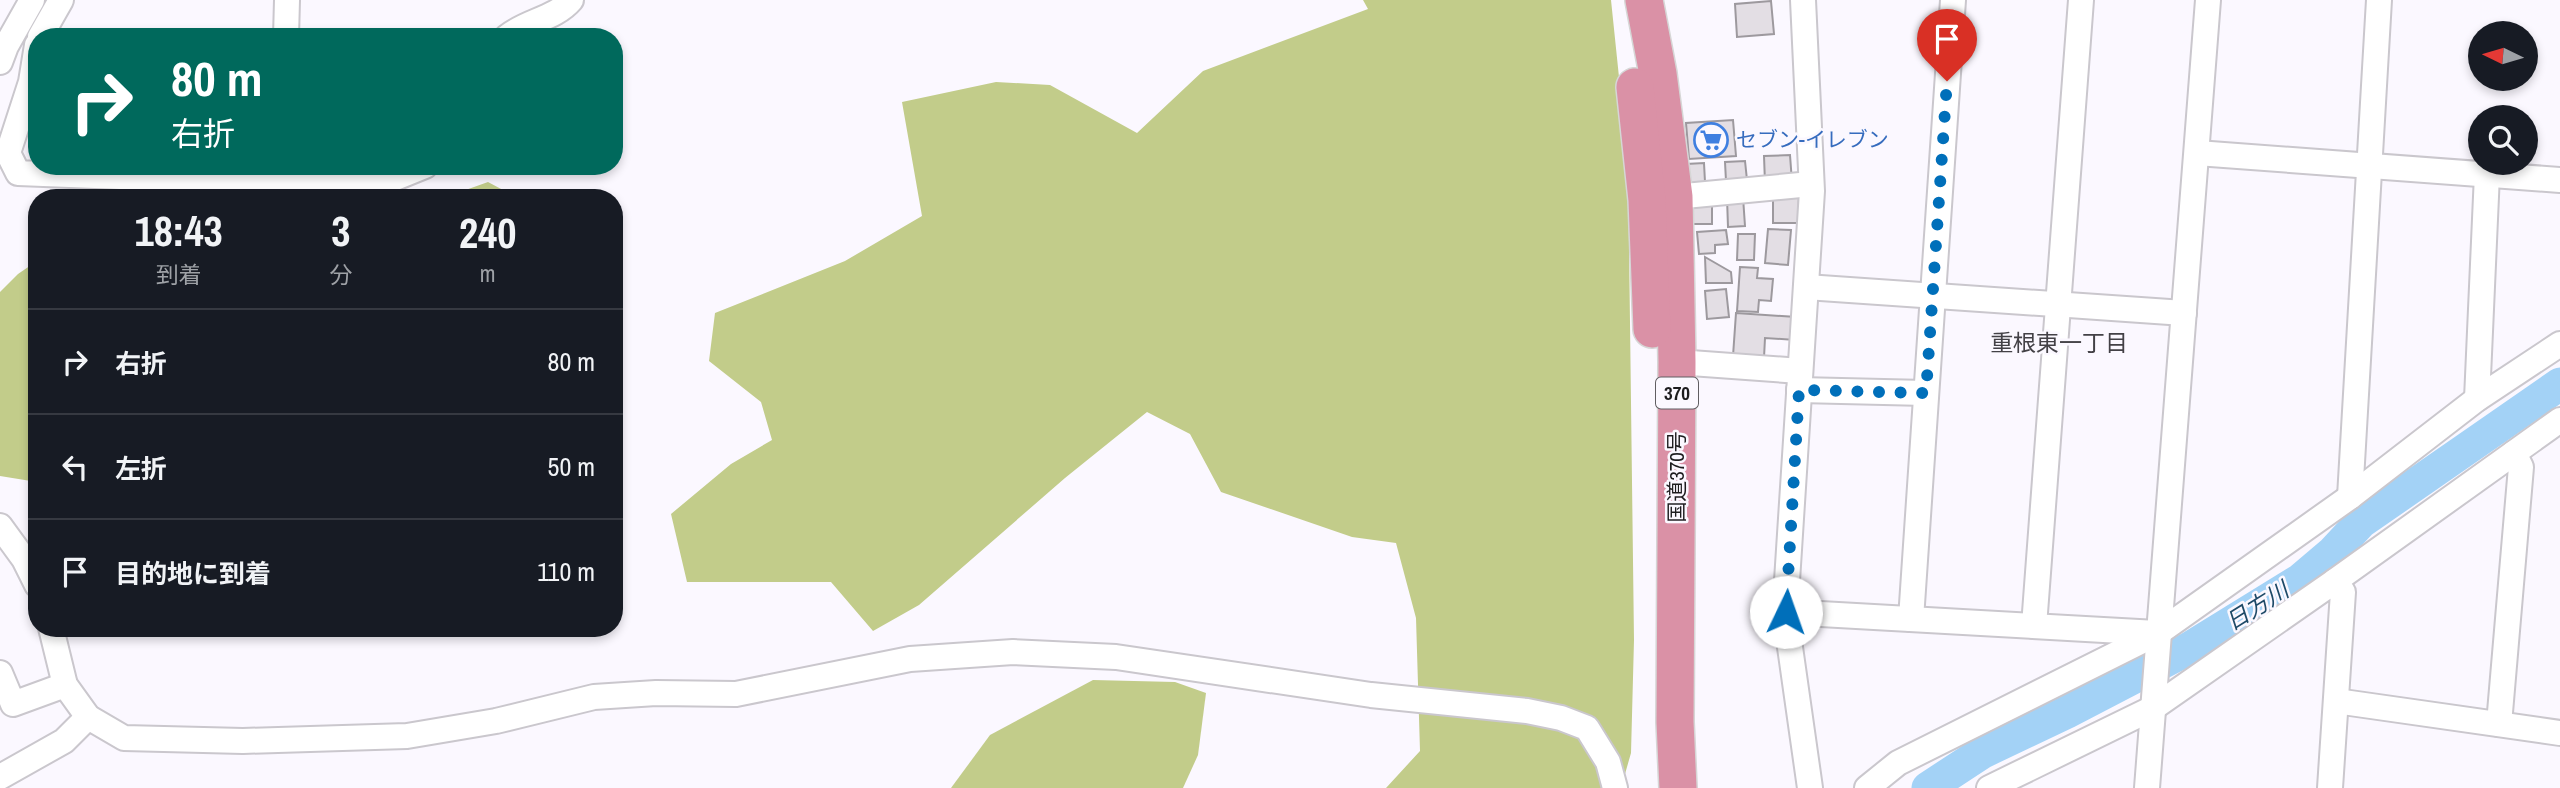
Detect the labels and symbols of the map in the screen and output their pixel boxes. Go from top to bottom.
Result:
pin [1917,9,1977,81]
north arrow [2468,21,2538,91]
supermarket icon: セブン-イレブン [1692,121,1730,159]
place label: セブン-イレブン [1736,125,1889,154]
district label: 重根東一丁目 [1990,327,2128,358]
road number: 370 [1656,378,1698,408]
street label: 国道370号 [1662,431,1691,523]
water label: 日方川 [2219,573,2297,637]
position arrow [1749,575,1823,649]

